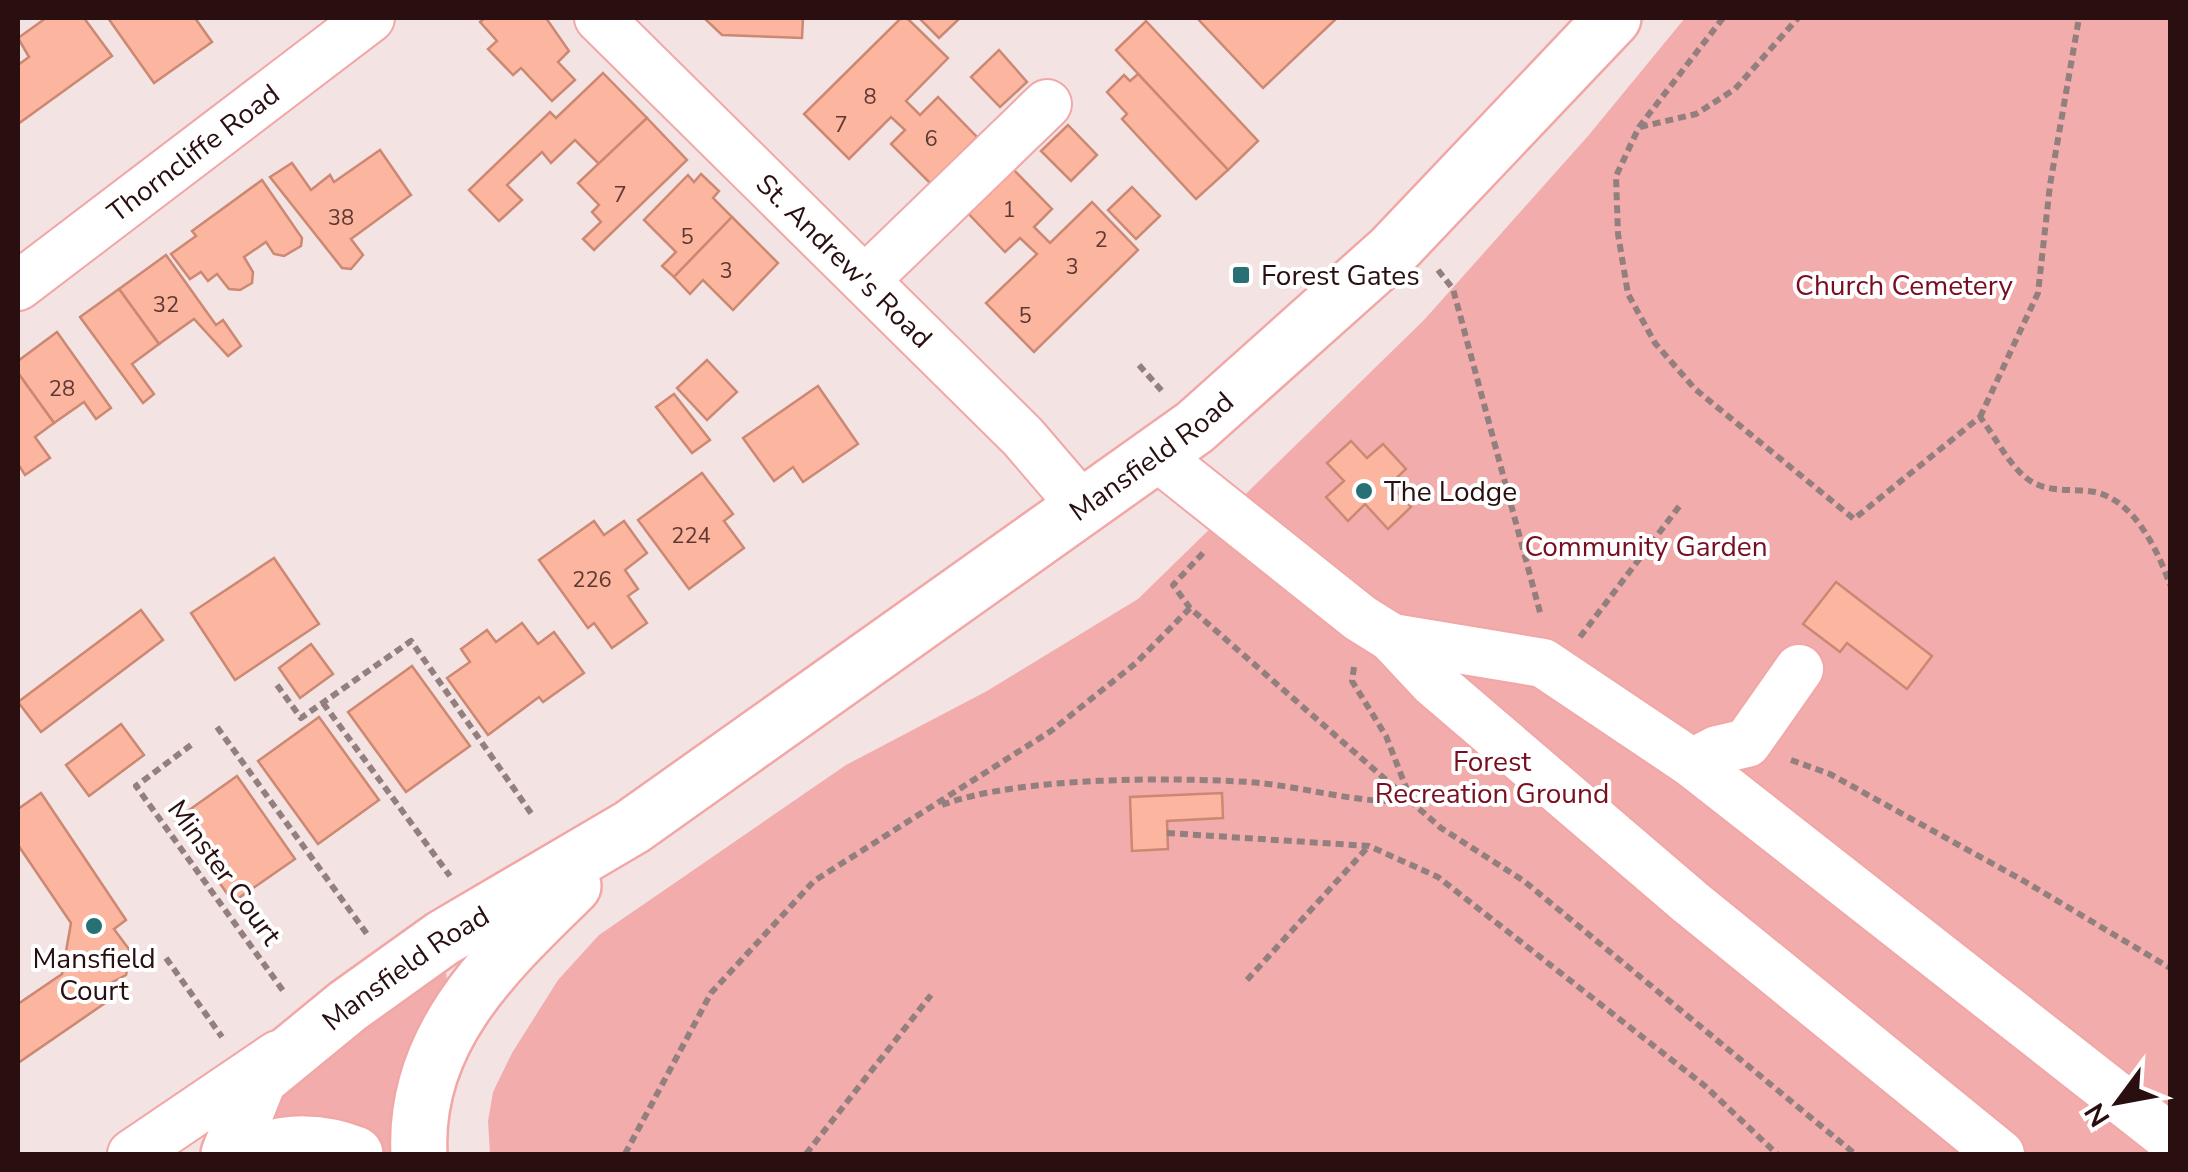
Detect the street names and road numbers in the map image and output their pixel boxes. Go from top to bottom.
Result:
street label: Thorncliffe Road [100,76,288,231]
street label: St. Andrew's Road [747,166,940,357]
street label: Mansfield Road [1062,383,1242,530]
street label: Minster Court [159,792,290,953]
street label: Mansfield Road [314,897,496,1040]

